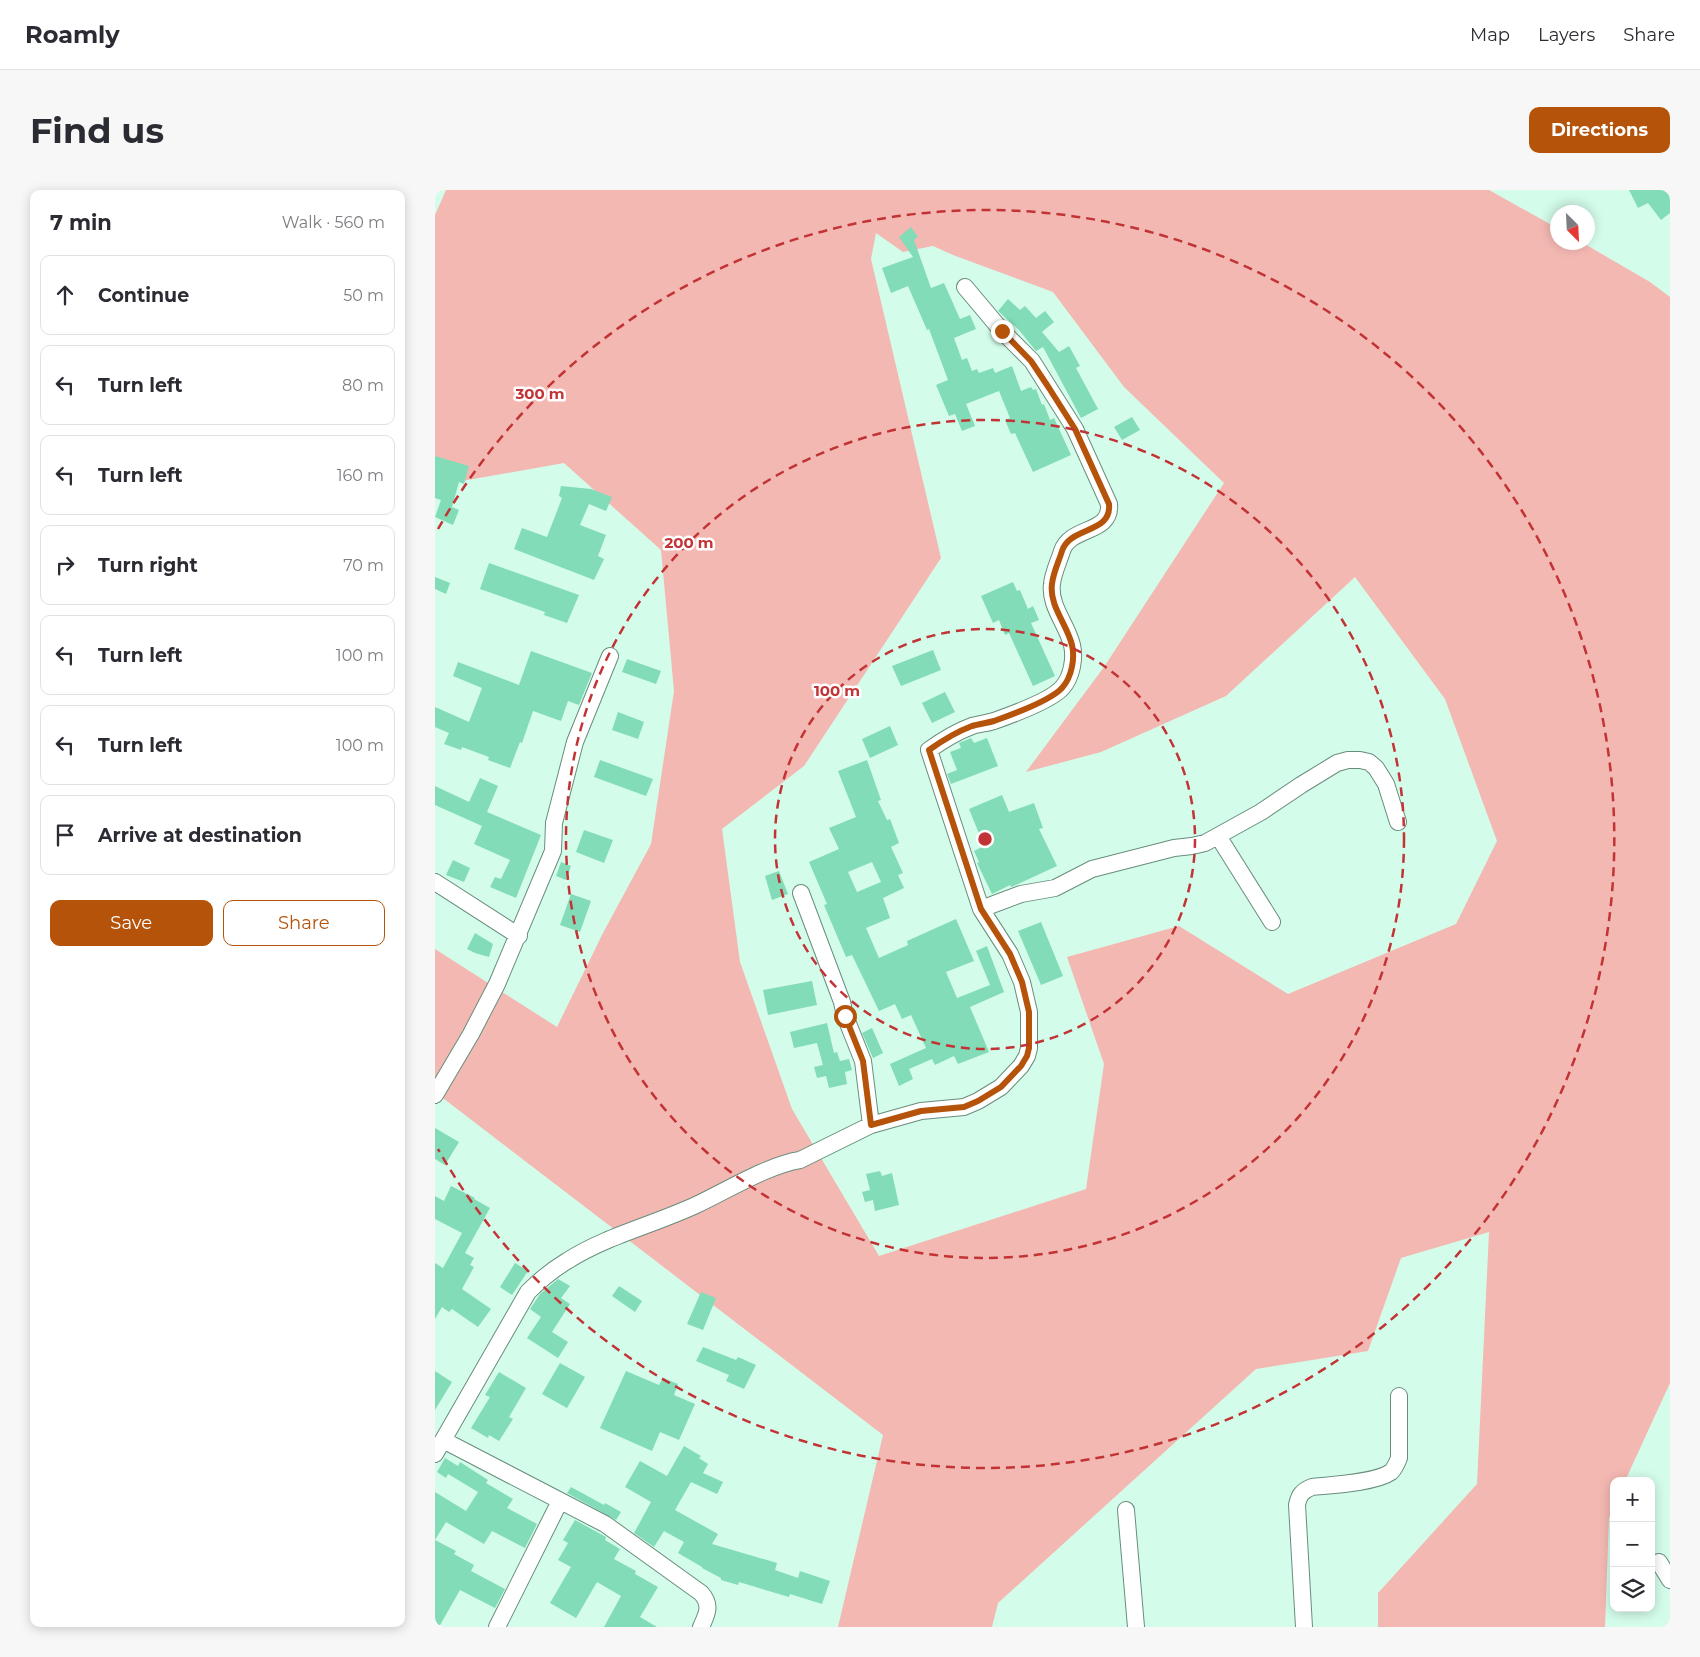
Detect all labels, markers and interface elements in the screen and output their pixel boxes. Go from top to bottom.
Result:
text: Roamly [25,20,120,49]
text: Map [1470,24,1510,46]
text: Layers [1538,24,1595,46]
text: Share [1623,24,1675,46]
button: Directions [1529,107,1670,153]
text: Find us [30,109,164,152]
north arrow [1550,205,1595,250]
text: 7 min [50,210,112,235]
text: Walk · 560 m [282,213,385,232]
icon: ahead [51,281,79,309]
text: Continue [98,284,189,307]
text: 50 m [343,286,384,305]
route end [991,320,1014,343]
icon: left [51,371,79,399]
text: Turn left [98,374,183,397]
text: 80 m [342,376,384,395]
text: 300 m [514,384,565,403]
icon: left [51,461,79,489]
text: Turn left [98,464,183,487]
text: 160 m [337,466,384,485]
text: 200 m [664,533,714,552]
icon: right [51,551,79,579]
text: Turn right [98,554,198,577]
text: 70 m [343,556,384,575]
icon: left [51,641,79,669]
text: Turn left [98,644,183,667]
text: 100 m [336,646,384,665]
text: 100 m [814,681,860,700]
icon: left [51,731,79,759]
text: Turn left [98,734,183,757]
text: 100 m [336,736,384,755]
icon: arrive [51,821,79,849]
text: Arrive at destination [98,824,302,847]
centre of rings [976,830,994,848]
button: Save [50,900,213,946]
button: Share [223,900,385,946]
route start [834,1005,857,1028]
map controls [1610,1477,1655,1612]
button: + [1610,1477,1655,1522]
button: − [1610,1522,1655,1567]
button: layers [1610,1567,1655,1612]

